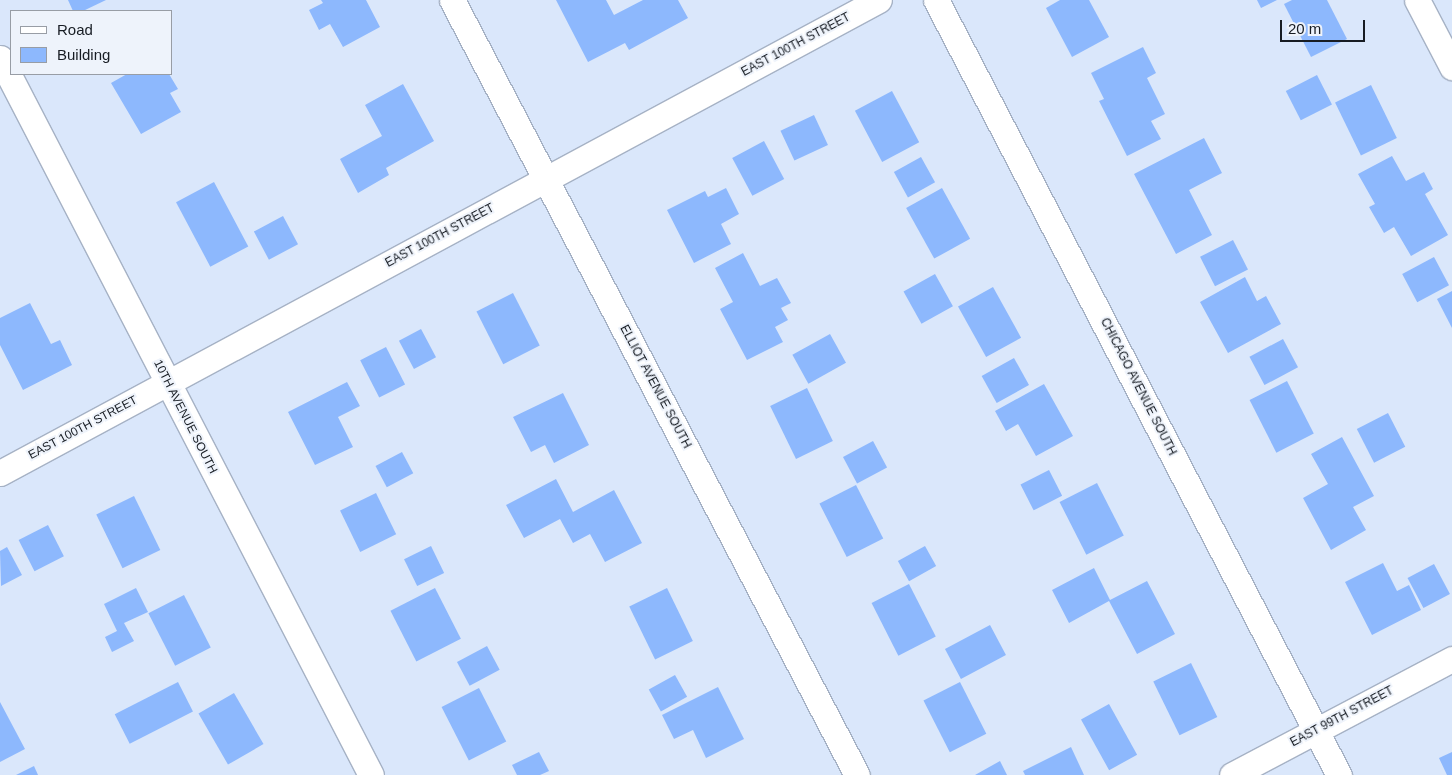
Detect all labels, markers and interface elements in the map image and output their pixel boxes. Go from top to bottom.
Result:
legend [10,10,172,75]
street label: EAST 100TH STREET [739,10,853,80]
scale bar [1282,10,1367,42]
text: 20 m [1288,20,1321,37]
text: Road [57,21,93,38]
text: Building [57,46,110,63]
street label: EAST 100TH STREET [383,201,497,271]
street label: CHICAGO AVENUE SOUTH [1097,316,1179,458]
street label: ELLIOT AVENUE SOUTH [616,322,694,452]
street label: 10TH AVENUE SOUTH [150,357,220,477]
street label: EAST 100TH STREET [26,393,140,463]
street label: EAST 99TH STREET [1288,684,1396,750]

